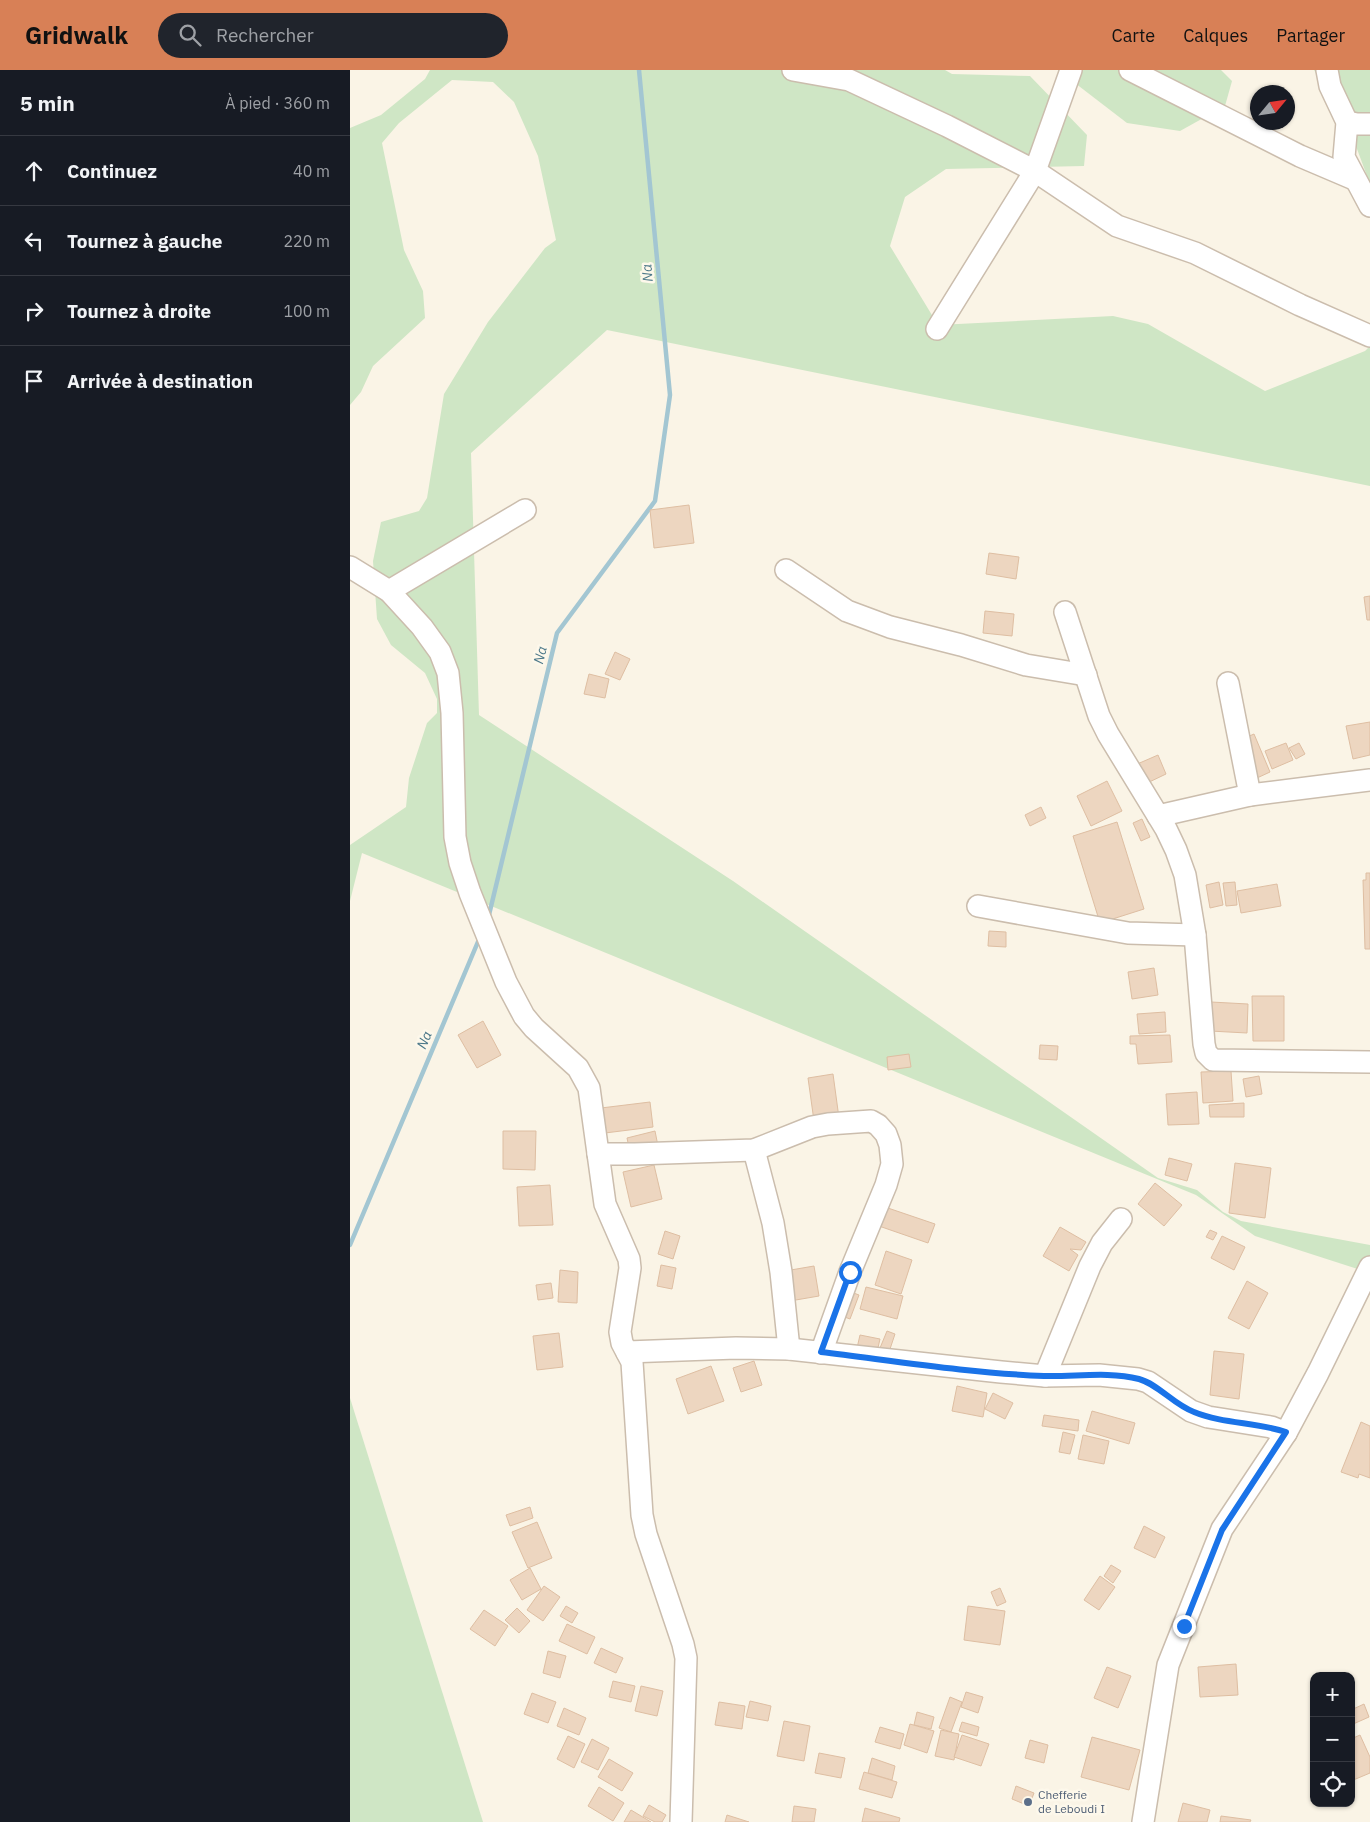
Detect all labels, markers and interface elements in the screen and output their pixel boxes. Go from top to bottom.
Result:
search box [158,13,508,58]
text: Gridwalk [25,19,128,51]
icon: search [176,21,204,49]
text: Rechercher [216,23,314,47]
text: Carte [1112,24,1155,47]
text: Calques [1183,24,1248,47]
text: Partager [1276,24,1345,47]
north arrow [1250,85,1295,130]
text: 5 min [20,89,75,117]
text: À pied · 360 m [225,93,330,113]
icon: ahead [20,157,48,185]
text: Continuez [67,159,157,183]
text: 40 m [293,161,330,181]
icon: left [20,227,48,255]
text: Tournez à gauche [67,229,223,253]
text: 220 m [283,231,330,251]
water label: Na [637,263,657,283]
icon: right [20,297,48,325]
text: Tournez à droite [67,299,211,323]
text: 100 m [283,301,330,321]
icon: arrive [20,367,48,395]
text: Arrivée à destination [67,369,253,393]
water label: Na [529,644,551,666]
water label: Na [412,1028,436,1052]
route start [839,1261,862,1284]
route end [1173,1615,1196,1638]
map controls [1310,1672,1355,1807]
button: + [1310,1672,1355,1717]
button: − [1310,1717,1355,1762]
button: locate [1310,1762,1355,1807]
place label: Chefferie de Leboudi I [1038,1787,1105,1816]
marker: Chefferie de Leboudi I [1022,1796,1034,1808]

